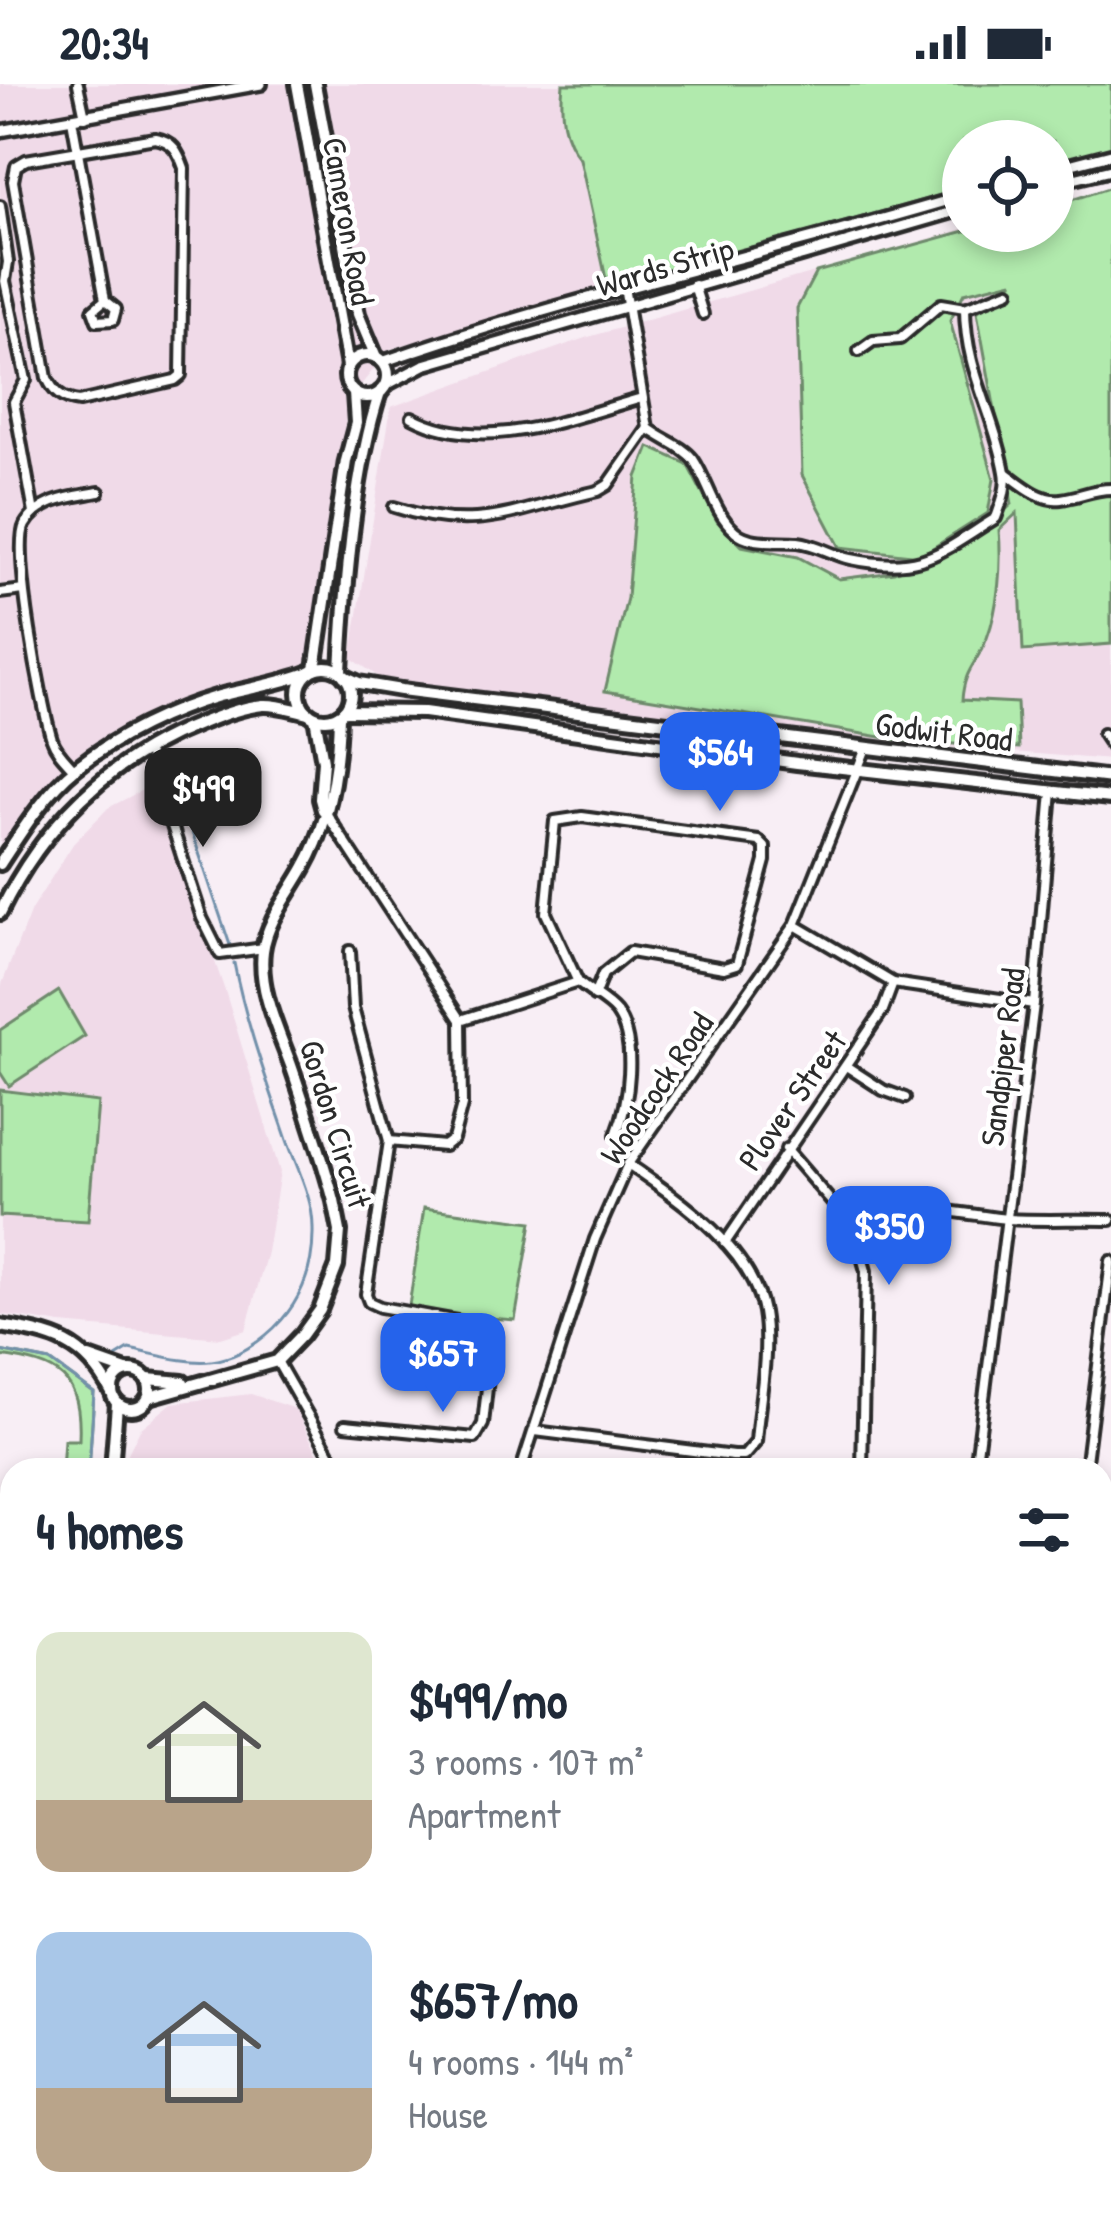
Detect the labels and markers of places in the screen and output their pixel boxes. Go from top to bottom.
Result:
pin: $564 [649,712,791,814]
pin: $499 [132,748,274,850]
pin: $350 [818,1186,960,1288]
pin: $657 [372,1313,514,1415]

